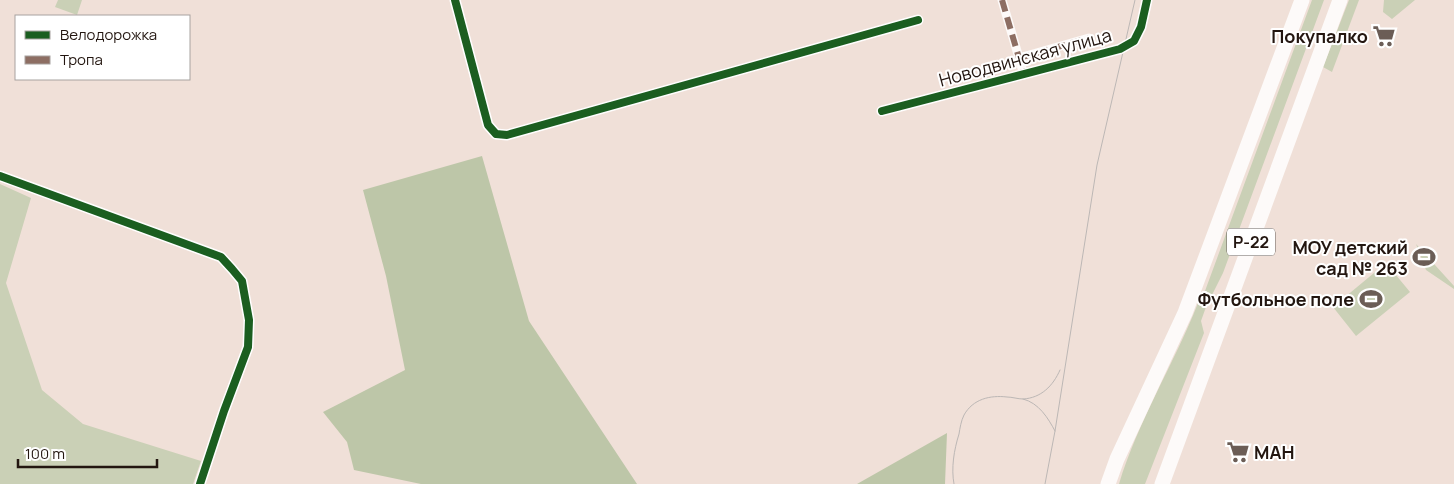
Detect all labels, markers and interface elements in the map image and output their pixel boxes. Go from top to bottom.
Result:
legend [15,15,190,80]
street label: Новодвинская улица [936,22,1114,92]
supermarket icon: Покупалко [1371,23,1397,49]
text: Велодорожка [60,24,157,45]
place label: Покупалко [1271,24,1368,48]
text: Тропа [60,49,103,70]
road number: Р-22 [1227,228,1275,256]
place label: МОУ детский сад № 263 [1292,235,1408,280]
sports icon: МОУ детский сад № 263 [1411,244,1437,270]
sports icon: Футбольное поле [1358,286,1384,312]
place label: Футбольное поле [1198,287,1354,311]
scale bar [18,436,156,468]
supermarket icon: МАН [1225,439,1251,465]
place label: МАН [1254,440,1294,464]
text: 100 m [25,443,65,464]

